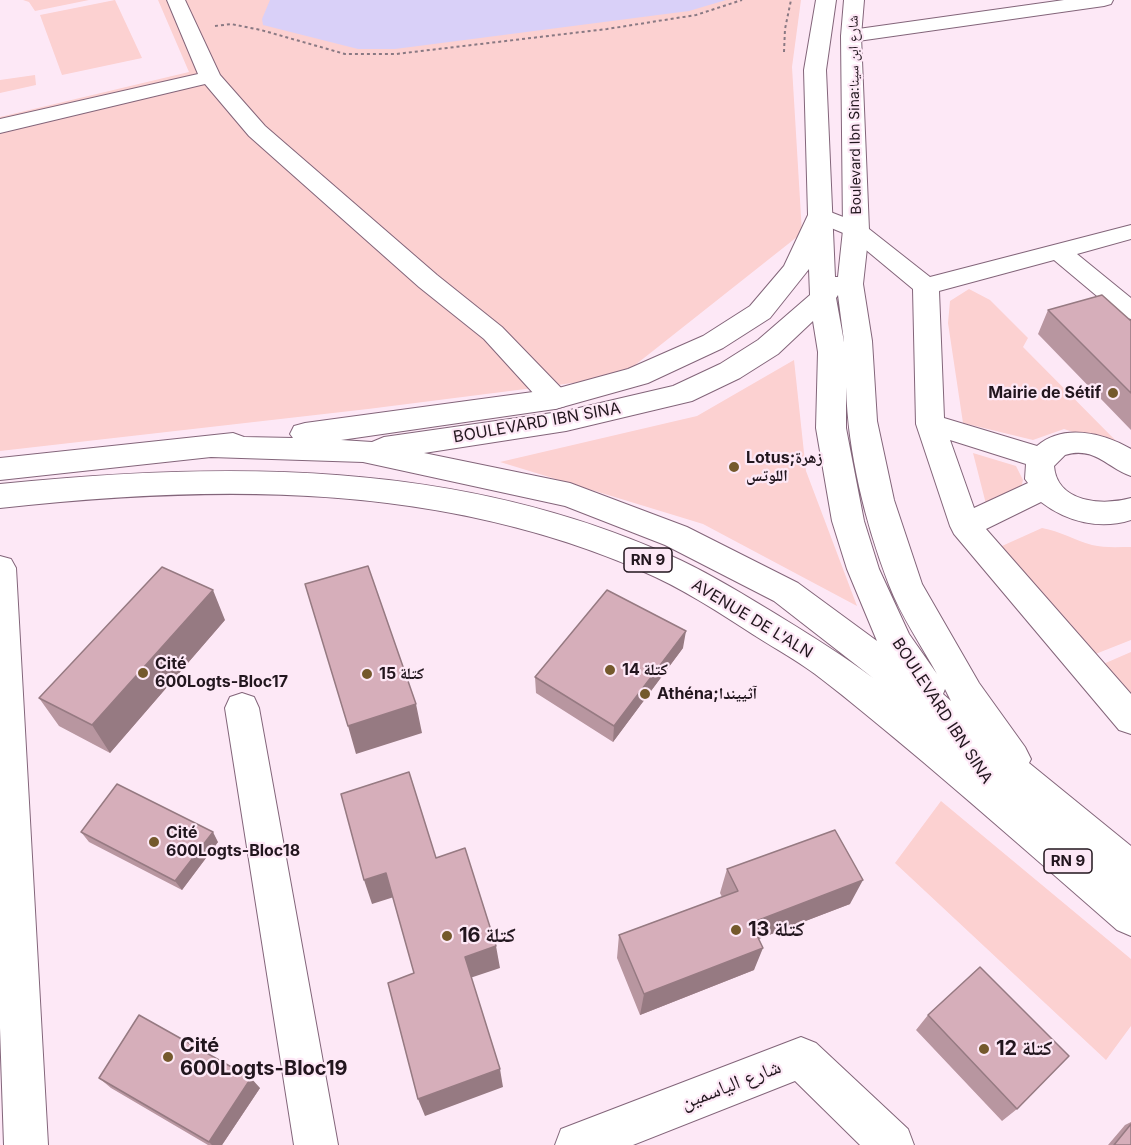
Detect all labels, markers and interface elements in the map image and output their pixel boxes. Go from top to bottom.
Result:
street label: Boulevard Ibn Sina:شارع ابن سينا [845,15,865,215]
place label: Mairie de Sétif [988,383,1101,403]
marker: Mairie de Sétif [1106,386,1120,400]
street label: BOULEVARD IBN SINA [452,399,622,447]
place label: Lotus;زهرة اللوتس [746,448,823,486]
marker: Lotus;زهرة اللوتس [727,460,741,474]
road number: RN 9 [624,548,672,572]
street label: AVENUE DE L'ALN [688,575,816,663]
street label: BOULEVARD IBN SINA [888,635,996,787]
place label: Cité 600Logts-Bloc17 [155,654,288,692]
place label: كتلة 14 [622,660,668,680]
marker: كتلة 14 [603,663,617,677]
place label: كتلة 15 [379,664,424,684]
marker: Cité 600Logts-Bloc17 [136,666,150,680]
marker: كتلة 15 [360,667,374,681]
place label: Athéna;آثييندا [657,684,757,704]
marker: Athéna;آثييندا [638,687,652,701]
place label: Cité 600Logts-Bloc18 [166,823,300,861]
marker: Cité 600Logts-Bloc18 [147,835,161,849]
road number: RN 9 [1044,849,1092,873]
place label: كتلة 13 [748,918,805,942]
marker: كتلة 13 [729,923,743,937]
place label: كتلة 16 [459,924,516,948]
marker: كتلة 16 [440,929,454,943]
place label: Cité 600Logts-Bloc19 [180,1034,348,1081]
place label: كتلة 12 [996,1037,1052,1061]
marker: كتلة 12 [977,1042,991,1056]
marker: Cité 600Logts-Bloc19 [161,1050,175,1064]
street label: شارع الياسمين [678,1055,784,1115]

